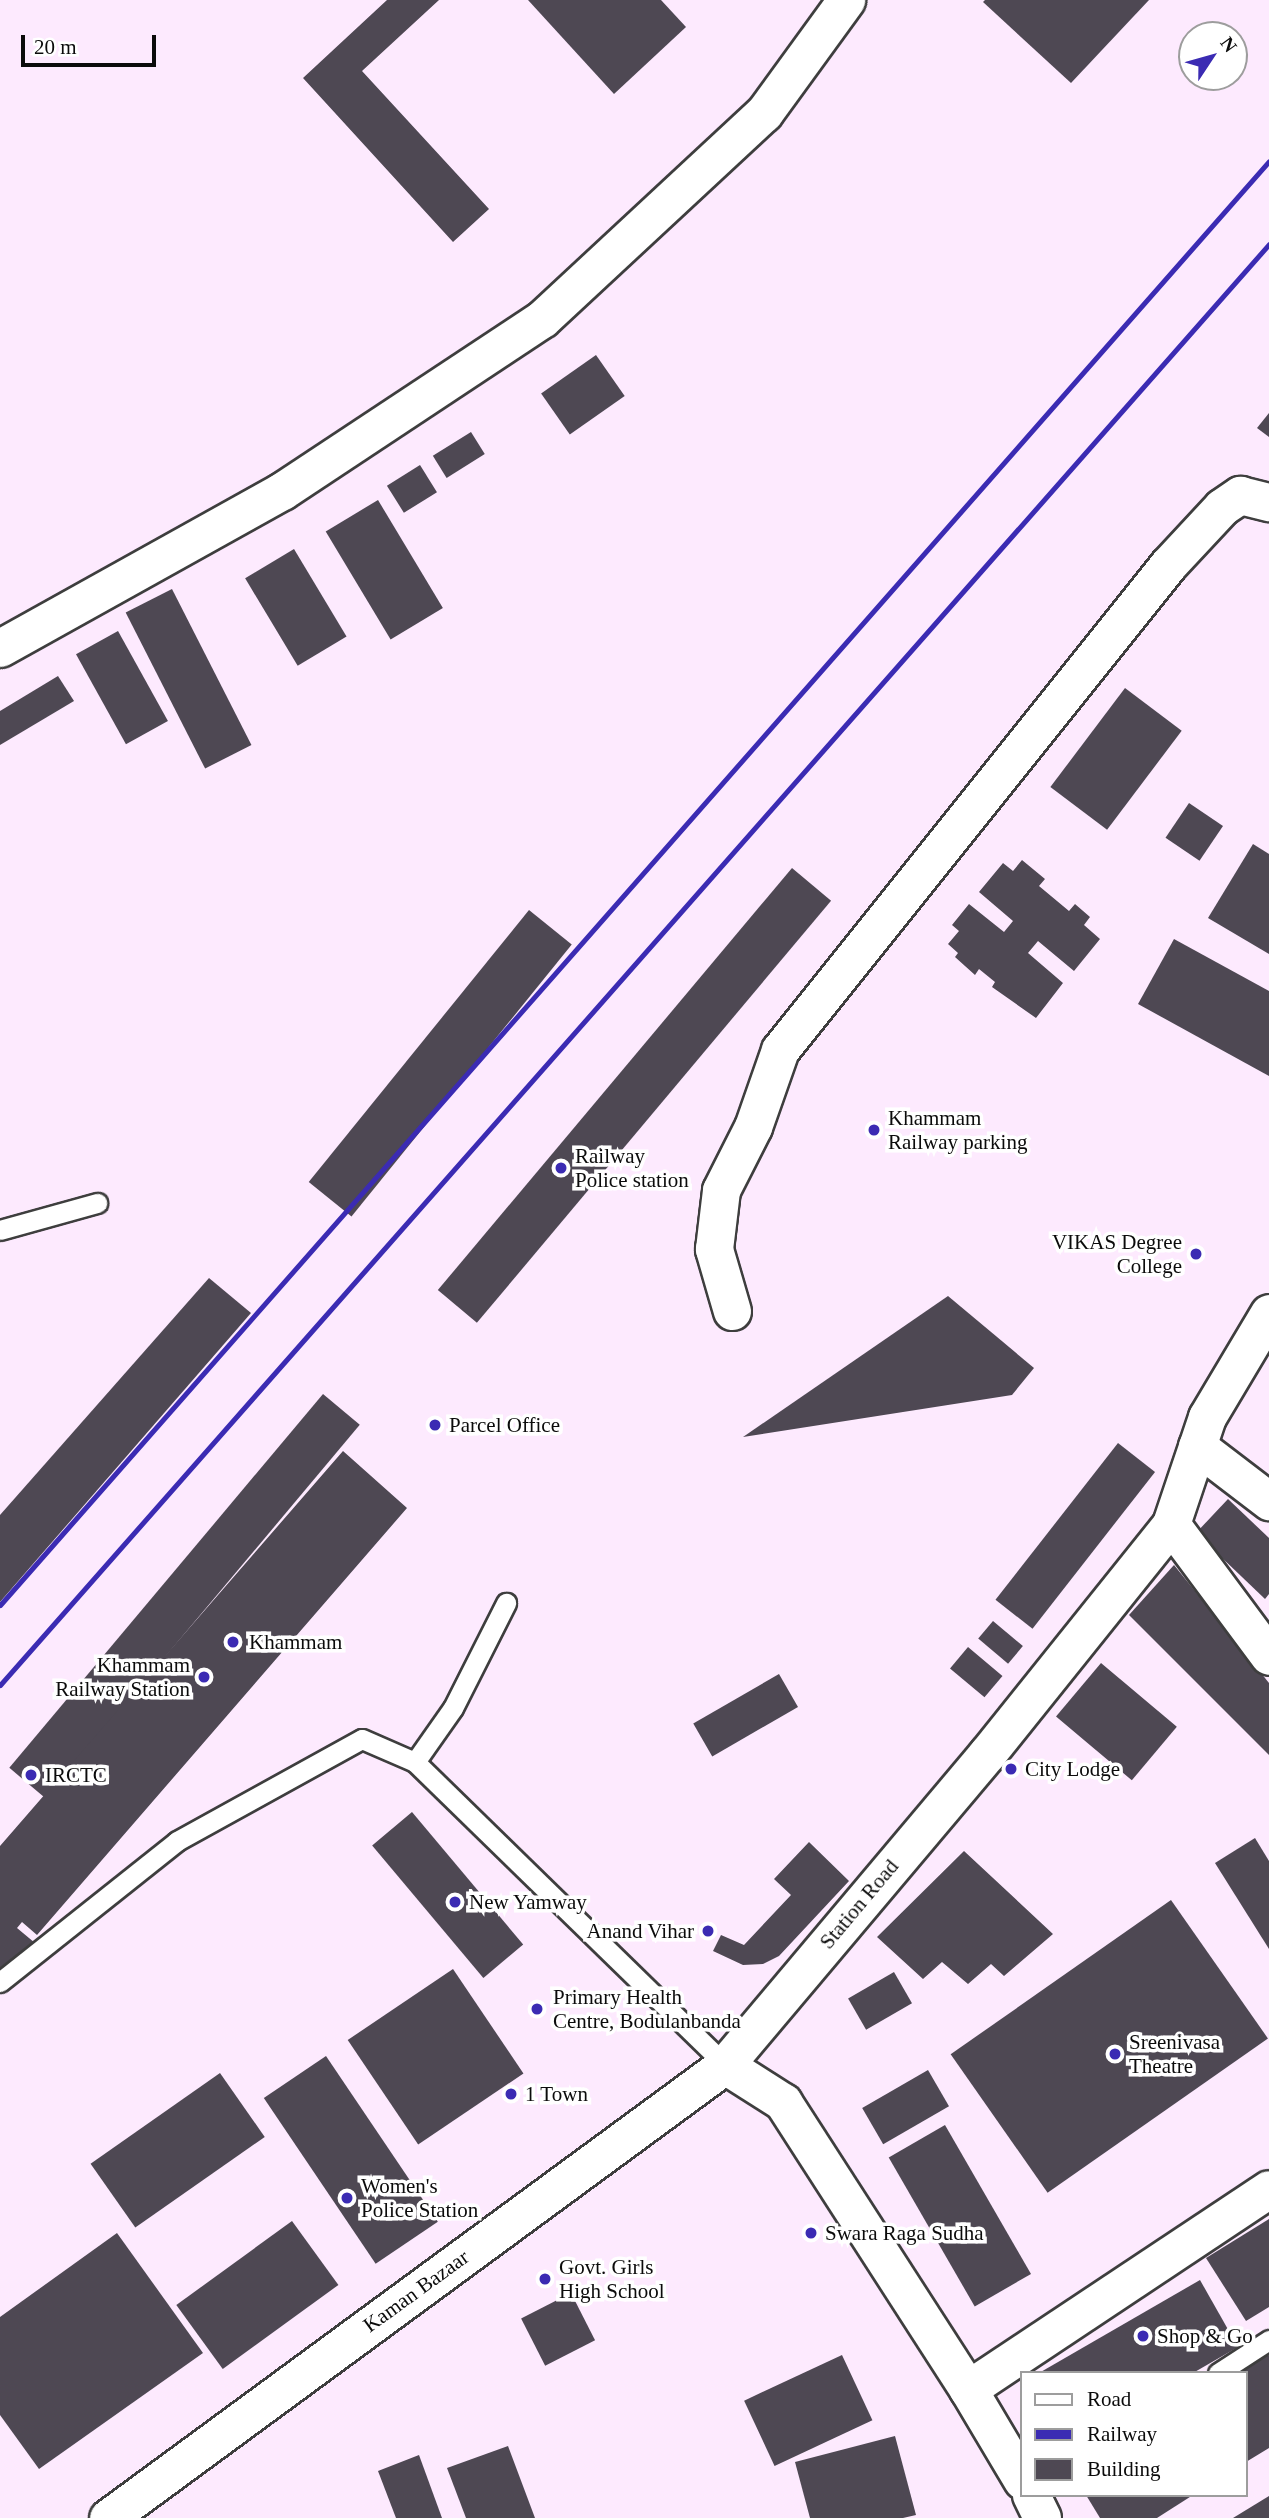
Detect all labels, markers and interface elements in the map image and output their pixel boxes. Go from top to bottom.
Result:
scale bar [24,21,159,65]
north arrow [1178,21,1248,91]
text: N [1216,33,1241,56]
text: 20 m [34,35,77,59]
place label: Khammam Railway parking [888,1105,1027,1155]
marker: Khammam Railway parking [866,1122,882,1138]
place label: Railway Police station [575,1143,689,1193]
marker: Railway Police station [553,1160,569,1176]
place label: VIKAS Degree College [1052,1229,1182,1279]
marker: VIKAS Degree College [1188,1246,1204,1262]
place label: Parcel Office [449,1412,560,1438]
marker: Parcel Office [427,1417,443,1433]
place label: Khammam [249,1629,342,1655]
marker: Khammam [223,1632,243,1652]
place label: Khammam Railway Station [55,1652,190,1702]
marker: Khammam Railway Station [196,1669,212,1685]
place label: City Lodge [1025,1756,1120,1782]
marker: City Lodge [1003,1761,1019,1777]
place label: IRCTC [45,1762,107,1788]
marker: IRCTC [23,1767,39,1783]
street label: Station Road [814,1854,904,1954]
place label: New Yamway [469,1889,588,1915]
marker: New Yamway [447,1894,463,1910]
place label: Anand Vihar [586,1918,694,1944]
marker: Anand Vihar [700,1923,716,1939]
place label: Primary Health Centre, Bodulanbanda [553,1984,741,2034]
marker: Primary Health Centre, Bodulanbanda [527,1999,547,2019]
place label: Sreenivasa Theatre [1129,2029,1220,2079]
marker: Sreenivasa Theatre [1107,2046,1123,2062]
place label: 1 Town [525,2081,588,2107]
marker: 1 Town [503,2086,519,2102]
place label: Women's Police Station [361,2173,478,2223]
marker: Women's Police Station [339,2190,355,2206]
place label: Swara Raga Sudha [825,2220,984,2246]
marker: Swara Raga Sudha [803,2225,819,2241]
street label: Kaman Bazaar [358,2244,474,2338]
place label: Govt. Girls High School [559,2254,665,2304]
marker: Govt. Girls High School [537,2271,553,2287]
place label: Shop & Go [1157,2323,1253,2349]
marker: Shop & Go [1135,2328,1151,2344]
legend [1020,2371,1248,2497]
text: Road [1087,2387,1131,2411]
text: Railway [1087,2422,1157,2446]
text: Building [1087,2457,1161,2481]

